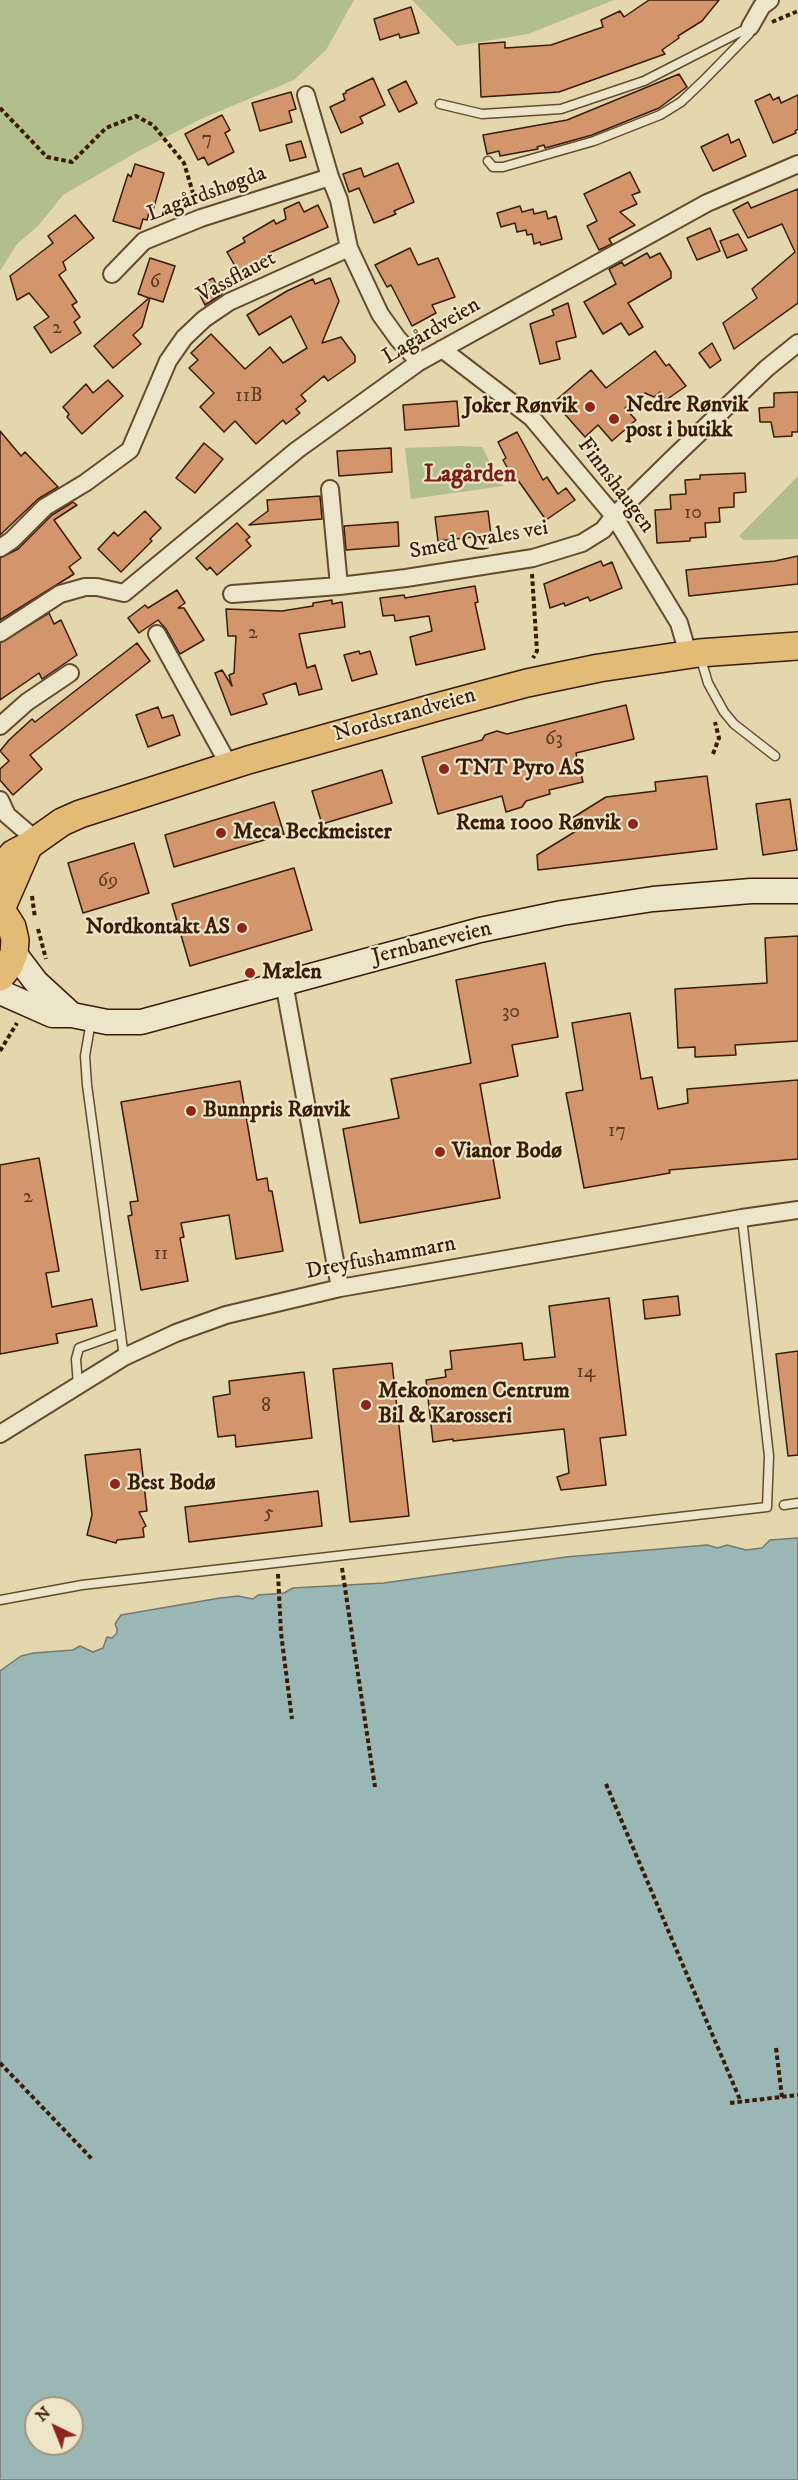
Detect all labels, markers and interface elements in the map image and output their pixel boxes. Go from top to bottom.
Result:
house number: 7 [202,128,212,152]
street label: Lagårdshøgda [144,161,270,229]
street label: Vassflauet [193,246,281,310]
house number: 6 [150,271,160,295]
street label: Lagårdveien [378,293,486,371]
house number: 2 [52,317,62,341]
house number: 11B [235,385,263,409]
place label: Nedre Rønvik post i butikk [626,393,749,445]
place label: Joker Rønvik [463,394,578,420]
marker: Joker Rønvik [583,400,597,414]
marker: Nedre Rønvik post i butikk [607,412,621,426]
street label: Finnshaugen [571,433,659,539]
district label: Lagården [424,462,516,490]
house number: 10 [684,502,702,526]
street label: Smed Qvales vei [408,516,550,566]
house number: 2 [248,622,258,646]
street label: Nordstrandveien [331,683,479,749]
house number: 63 [545,728,563,752]
place label: TNT Pyro AS [456,756,584,782]
marker: TNT Pyro AS [437,762,451,776]
place label: Rema 1000 Rønvik [456,811,621,837]
marker: Rema 1000 Rønvik [626,817,640,831]
place label: Meca Beckmeister [233,820,392,846]
marker: Meca Beckmeister [214,826,228,840]
house number: 69 [98,870,118,894]
place label: Nordkontakt AS [85,915,230,941]
street label: Jernbaneveien [369,916,495,972]
marker: Nordkontakt AS [235,921,249,935]
place label: Mælen [262,960,322,986]
marker: Mælen [243,966,257,980]
house number: 30 [502,1001,520,1025]
place label: Bunnpris Rønvik [203,1098,350,1124]
marker: Bunnpris Rønvik [184,1104,198,1118]
house number: 17 [608,1120,626,1144]
place label: Vianor Bodø [452,1139,562,1165]
marker: Vianor Bodø [433,1145,447,1159]
house number: 2 [23,1186,33,1210]
street label: Dreyfushammarn [304,1232,458,1286]
house number: 11 [154,1243,168,1267]
house number: 14 [577,1361,595,1385]
place label: Mekonomen Centrum Bil & Karosseri [378,1379,570,1430]
house number: 8 [261,1395,271,1419]
marker: Mekonomen Centrum Bil & Karosseri [359,1398,373,1412]
place label: Best Bodø [127,1471,215,1497]
marker: Best Bodø [108,1477,122,1491]
house number: 5 [264,1502,274,1526]
north arrow [24,2396,84,2456]
text: N [31,2403,55,2426]

